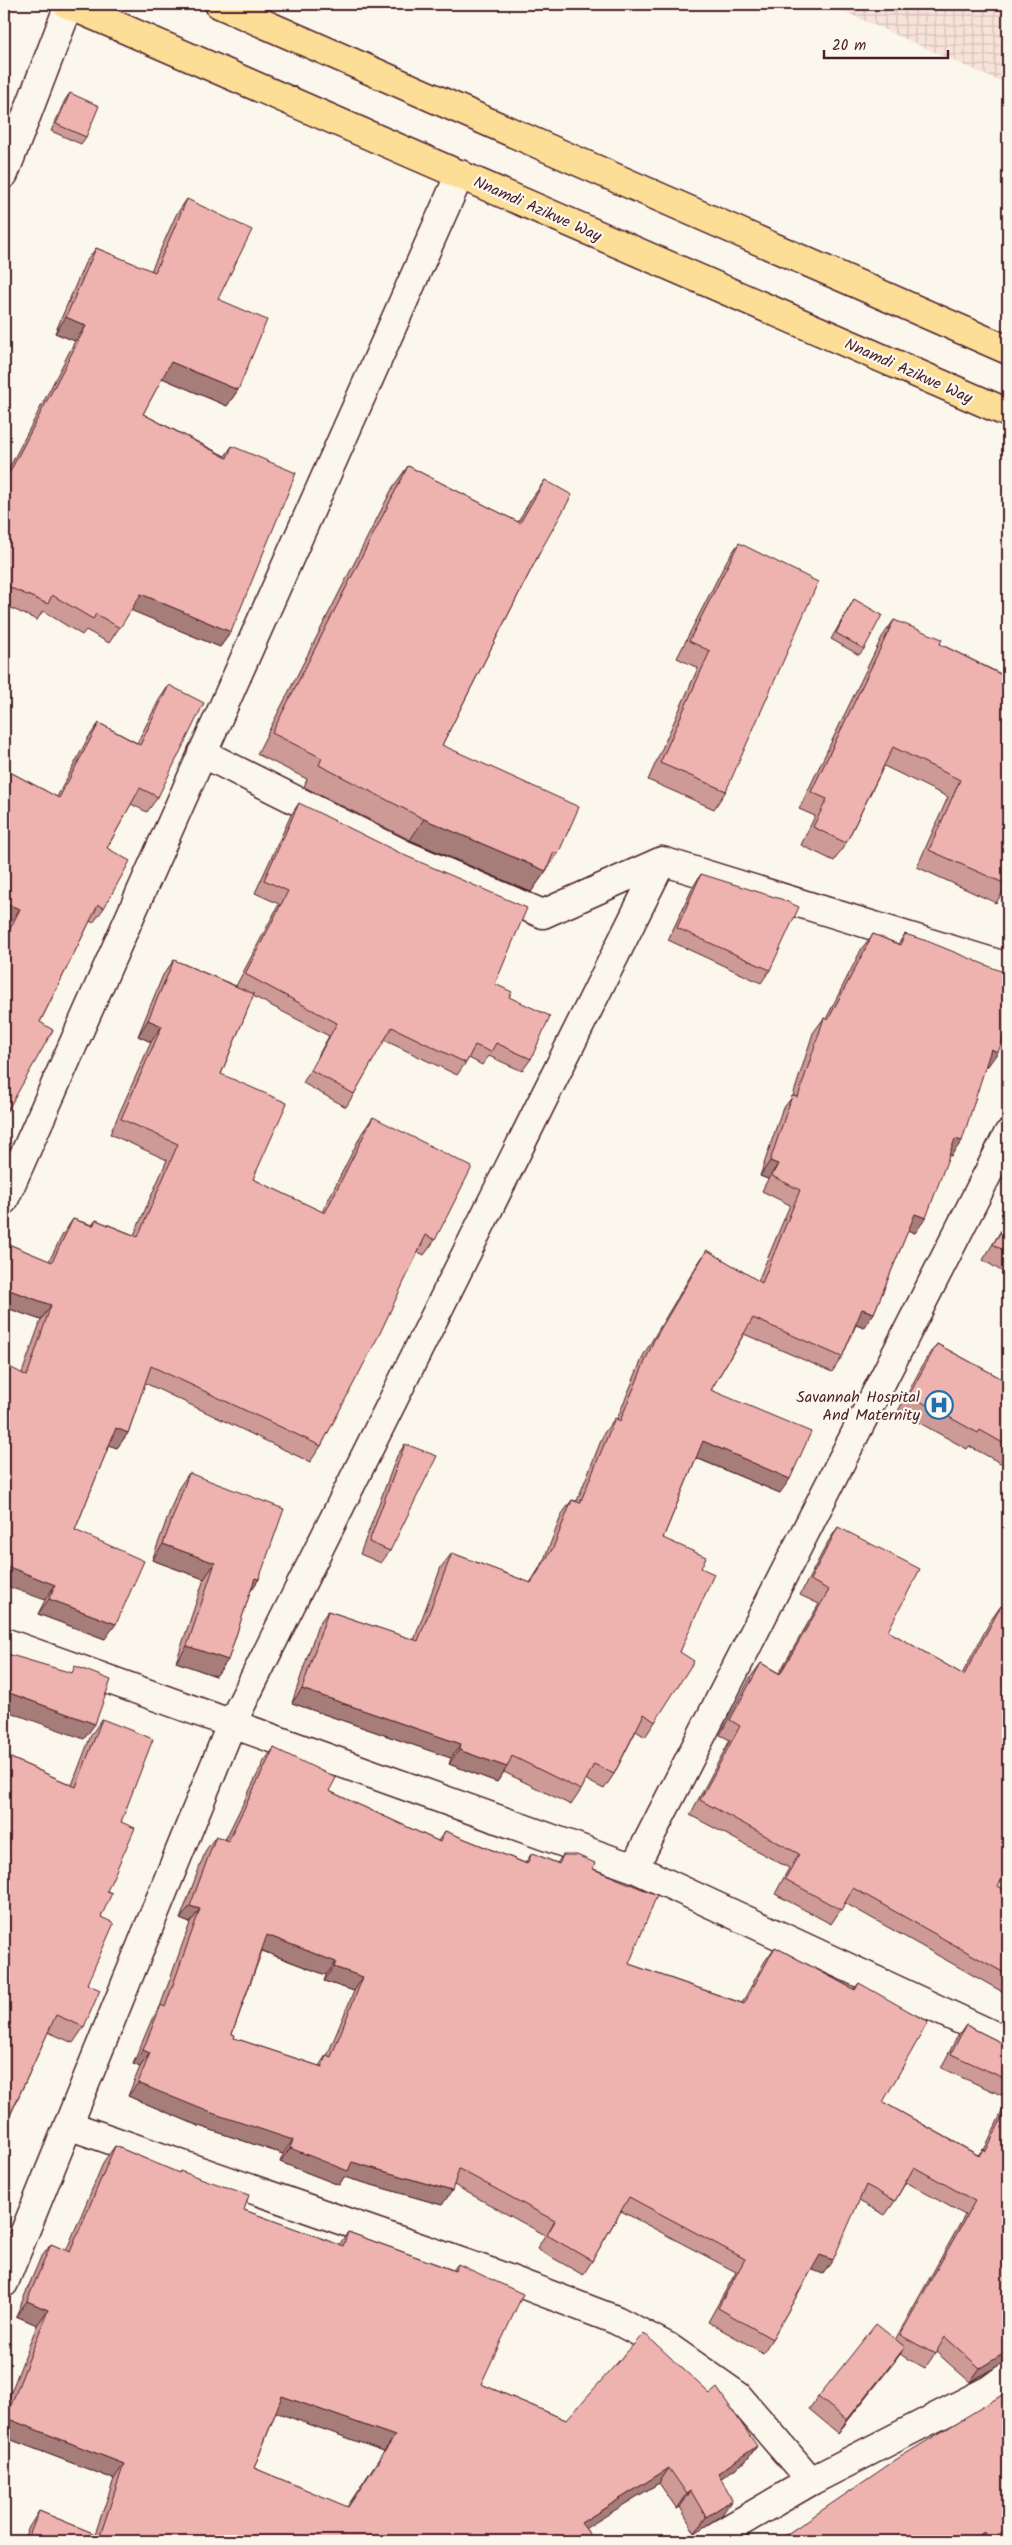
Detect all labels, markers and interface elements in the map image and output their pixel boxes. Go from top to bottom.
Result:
scale bar [824,28,948,60]
text: 20 m [832,34,866,58]
street label: Nnamdi Azikwe Way [469,170,606,249]
street label: Nnamdi Azikwe Way [840,332,977,411]
place label: Savannah Hospital And Maternity [796,1385,920,1428]
hospital icon: Savannah Hospital And Maternity [924,1390,954,1420]

